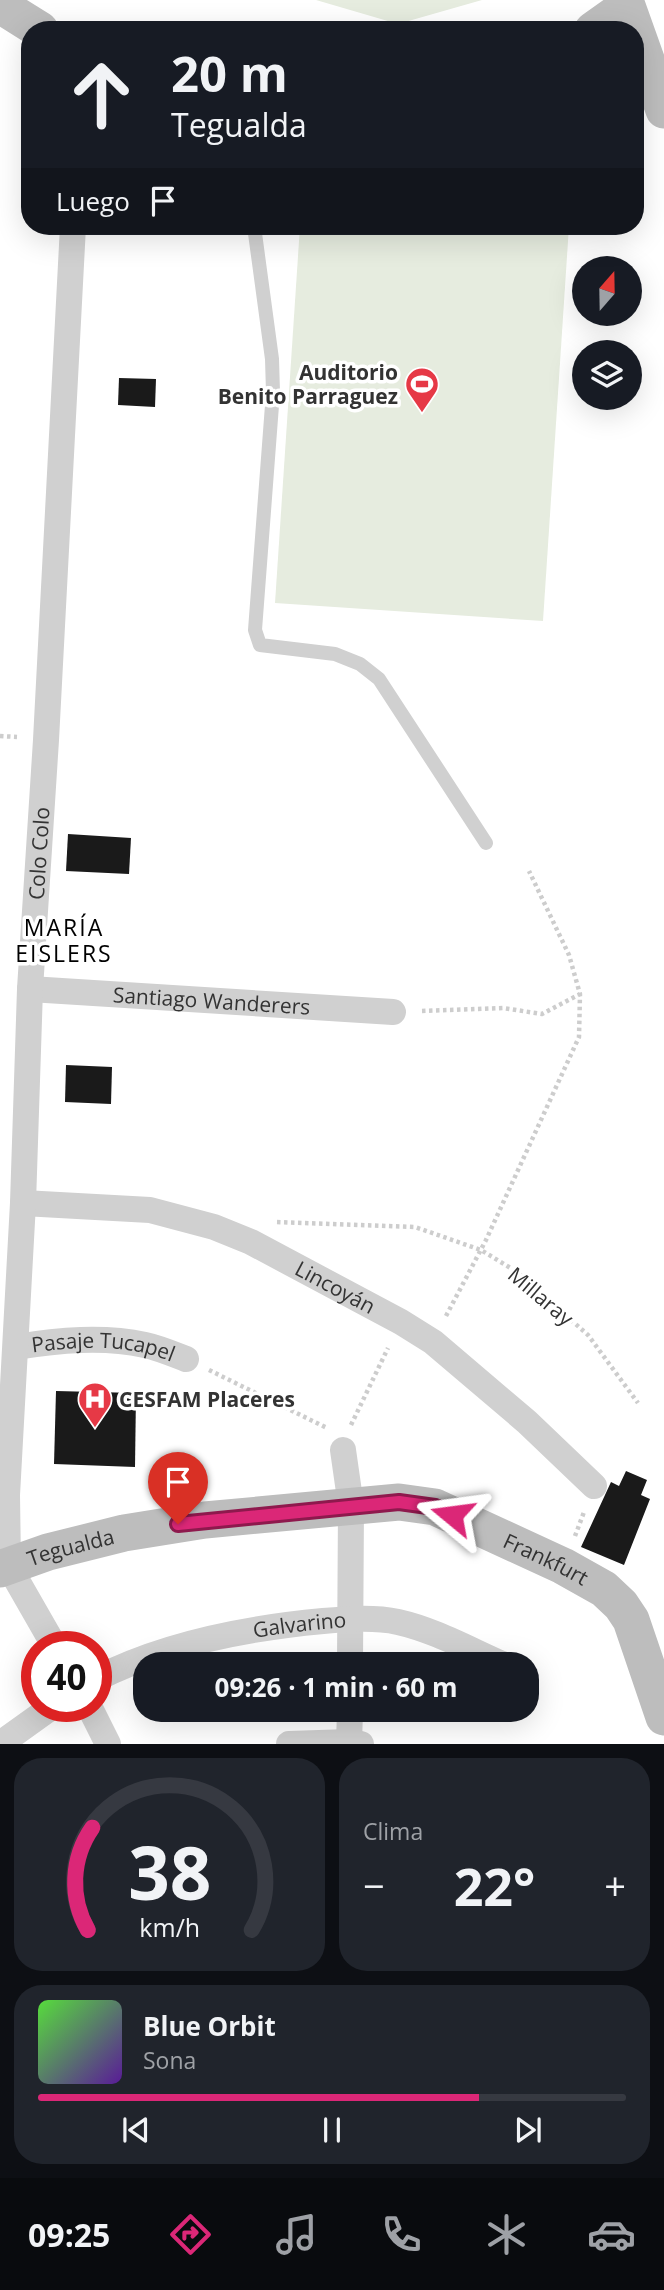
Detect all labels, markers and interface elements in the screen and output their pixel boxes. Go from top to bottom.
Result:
text: 20 m [171,40,288,106]
icon: ahead [56,49,147,140]
text: Tegualda [171,103,307,146]
icon: arrive [144,182,182,220]
text: Luego [56,183,130,219]
north arrow [572,256,642,326]
map controls [572,256,642,410]
button: layers [572,340,642,410]
place label: Auditorio Benito Parraguez [218,358,398,410]
sports icon: Auditorio Benito Parraguez [403,365,441,414]
street label: Colo Colo [22,806,56,901]
district label: MARÍA EISLERS [15,911,113,969]
street label: Santiago Wanderers [112,980,311,1021]
street label: Lincoyán [290,1254,380,1320]
street label: Millaray [502,1260,580,1332]
street label: Pasaje Tucapel [30,1326,179,1367]
hospital icon: CESFAM Placeres [76,1380,114,1429]
place label: CESFAM Placeres [119,1385,295,1413]
pin [148,1452,208,1524]
icon: arrive [159,1463,197,1501]
position arrow [415,1478,489,1552]
street label: Tegualda [23,1522,117,1572]
street label: Frankfurt [499,1527,594,1591]
street label: Galvarino [251,1605,347,1644]
speed limit sign: 40 [21,1631,112,1722]
text: 09:26 · 1 min · 60 m [215,1669,457,1705]
text: Clima [363,1815,423,1847]
text: 38 [128,1823,211,1922]
text: 22° [454,1850,535,1921]
text: − [363,1859,385,1911]
text: + [604,1859,626,1911]
text: km/h [139,1910,200,1944]
text: Blue Orbit [143,2008,276,2044]
text: Sona [143,2044,196,2076]
icon: previous [117,2111,155,2149]
icon: pause [313,2111,351,2149]
icon: next [509,2111,547,2149]
icon: directions [166,2210,215,2259]
icon: music [272,2210,321,2259]
icon: phone [377,2210,426,2259]
icon: climate [482,2210,531,2259]
icon: car [587,2210,636,2259]
text: 09:25 [28,2213,110,2256]

